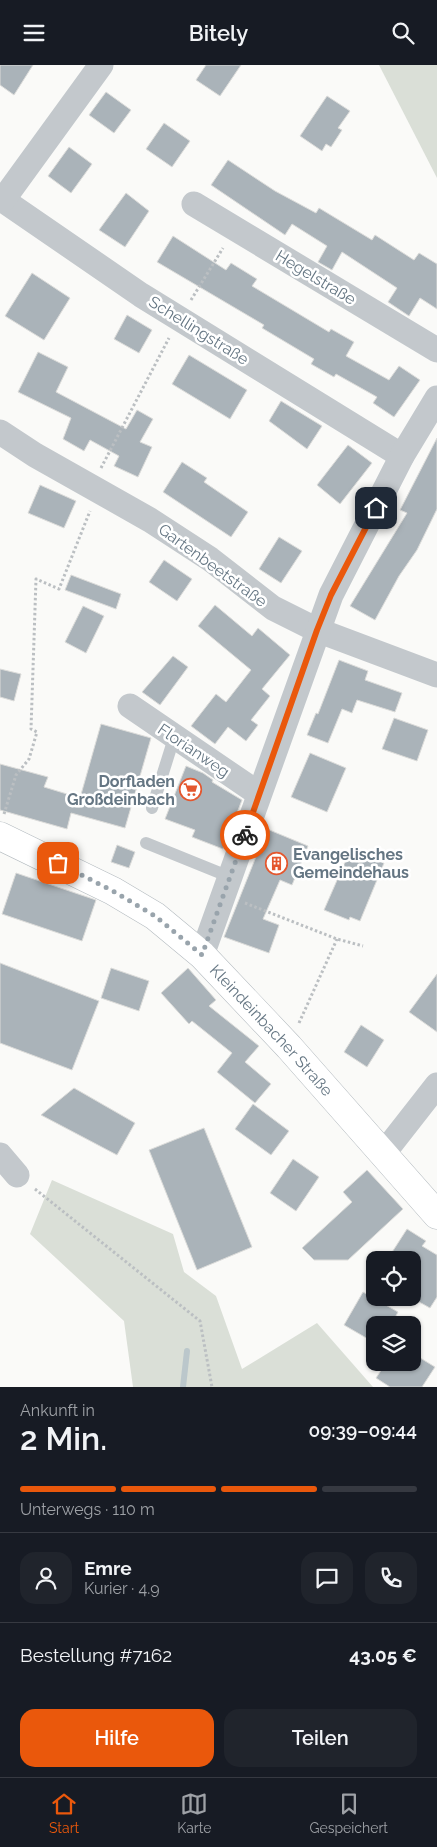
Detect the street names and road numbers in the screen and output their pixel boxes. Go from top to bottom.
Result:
street label: Hegelstraße [272,246,359,309]
street label: Schellingstraße [145,292,252,369]
street label: Gartenbeetstraße [155,520,271,611]
street label: Florianweg [154,720,233,781]
street label: Kleindeinbacher Straße [206,961,337,1100]

